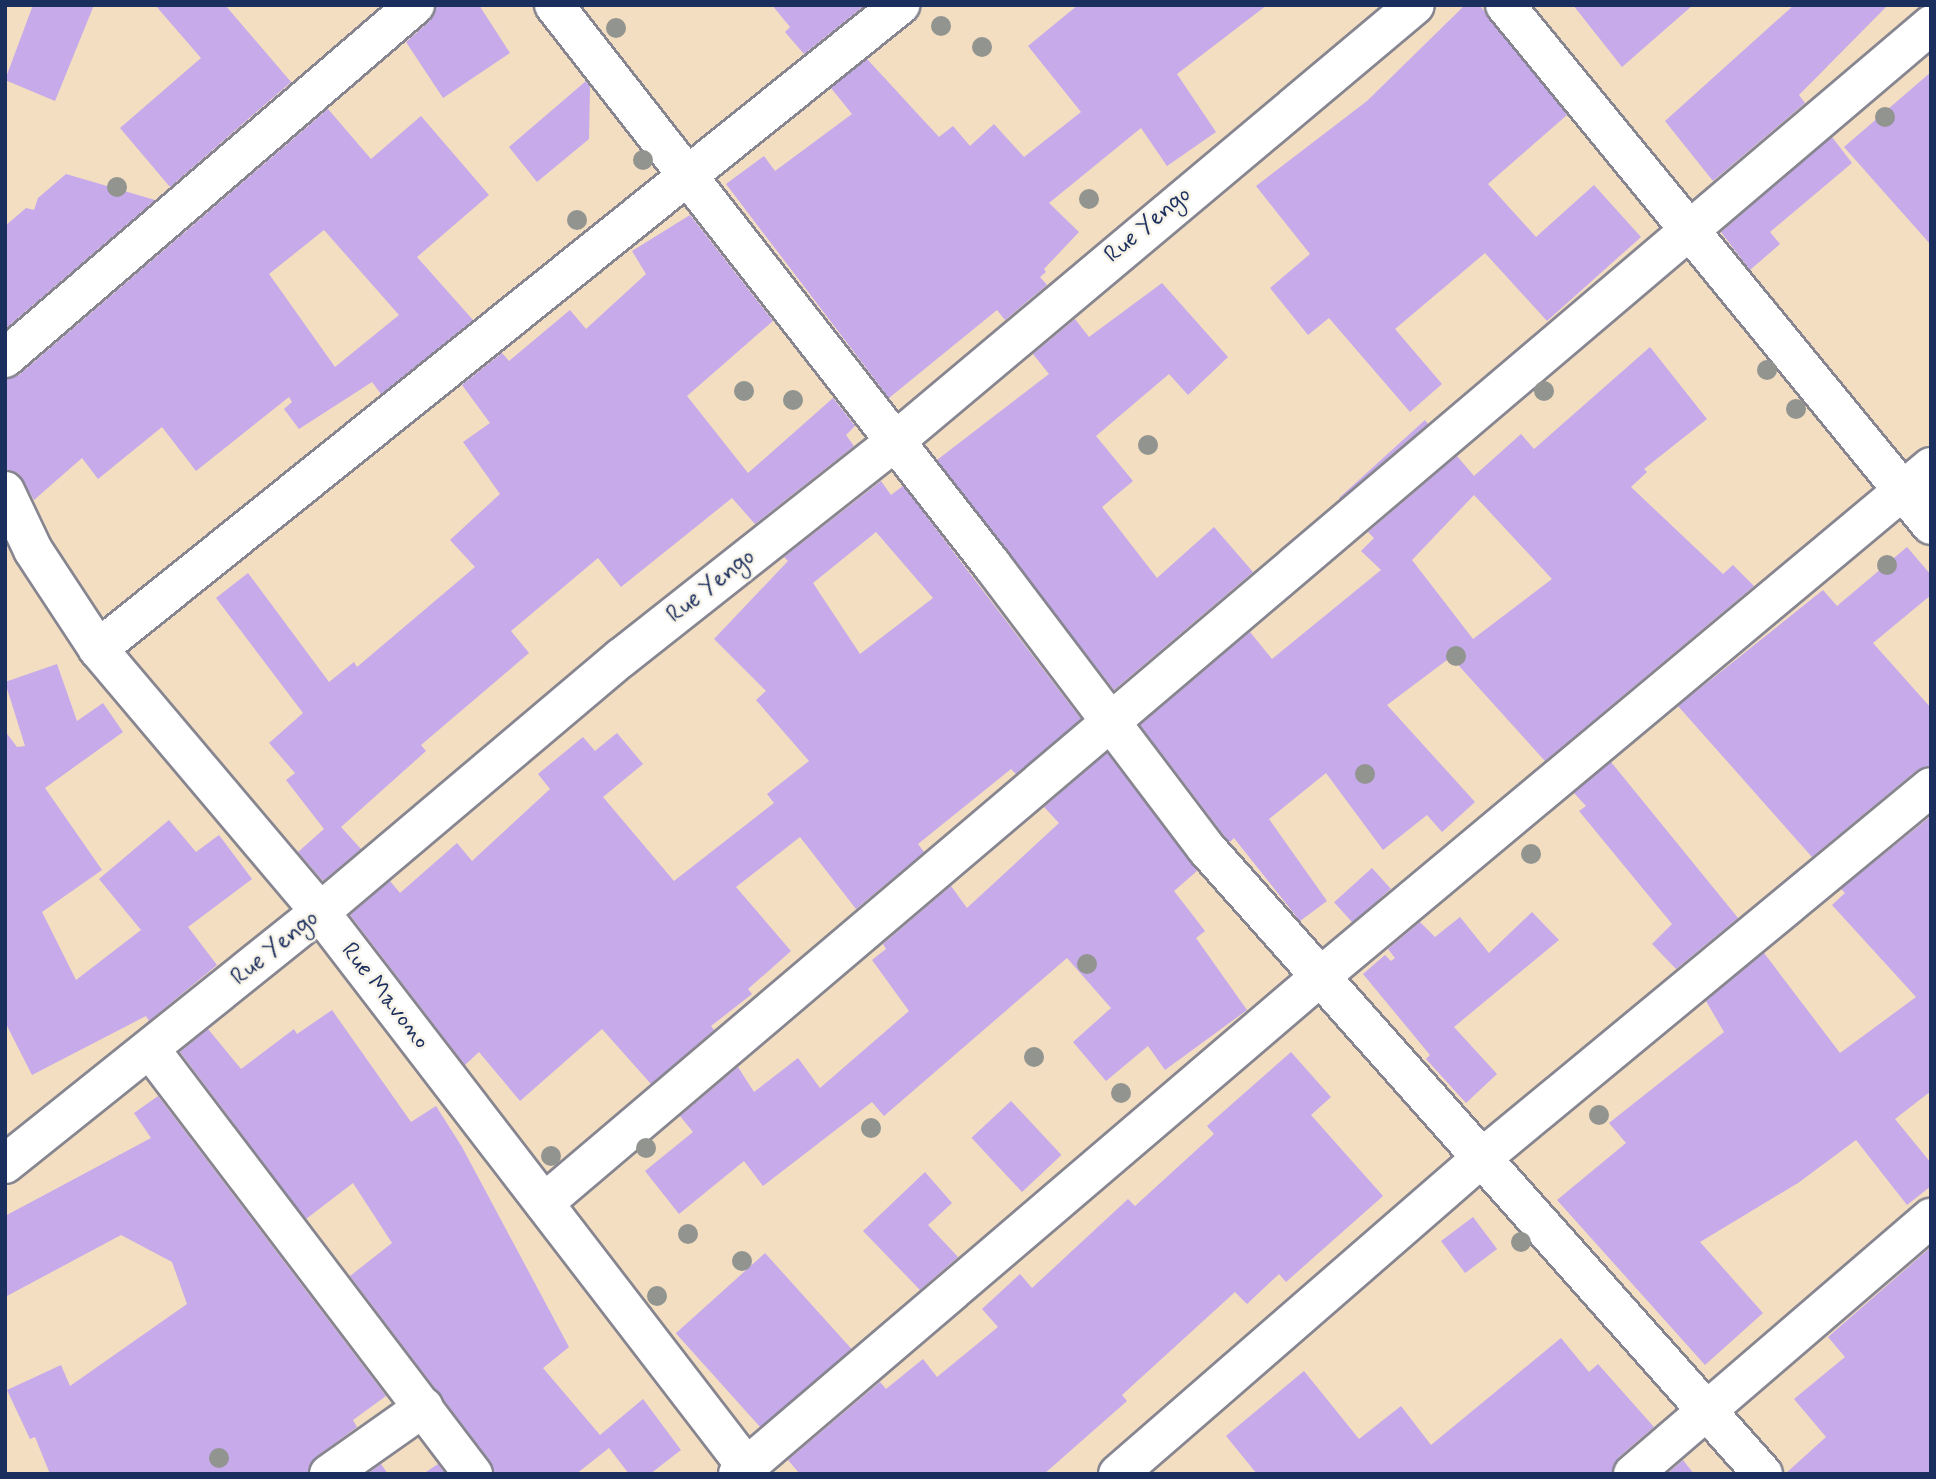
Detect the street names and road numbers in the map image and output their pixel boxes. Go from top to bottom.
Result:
street label: Rue Yengo [1099,180,1197,270]
street label: Rue Yengo [661,543,761,629]
street label: Rue Yengo [225,904,325,992]
street label: Rue Mavono [335,938,435,1054]

